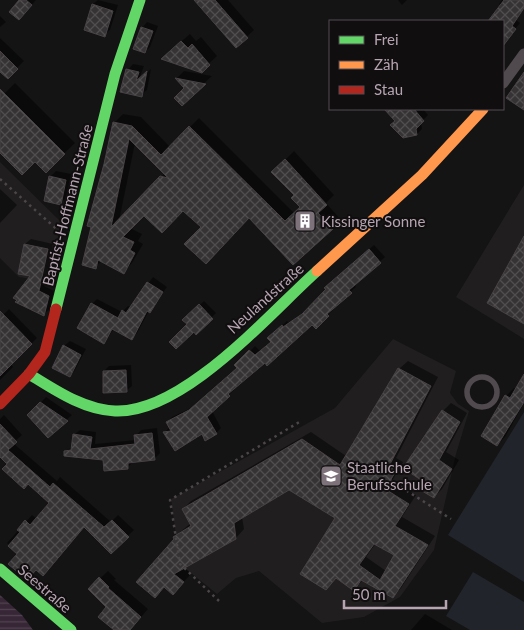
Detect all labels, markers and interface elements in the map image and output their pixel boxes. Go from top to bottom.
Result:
legend [329,20,504,110]
text: Frei [374,30,399,48]
text: Zäh [374,55,399,73]
text: Stau [374,80,403,98]
street label: Baptist-Hoffmann-Straße [38,122,96,288]
building icon: Kissinger Sonne [293,209,317,233]
place label: Kissinger Sonne [321,212,425,230]
street label: Neulandstraße [223,259,307,337]
place label: Staatliche Berufsschule [347,458,432,493]
school or university icon: Staatliche Berufsschule [319,464,343,488]
street label: Seestraße [14,560,76,616]
scale bar [344,578,446,610]
text: 50 m [352,585,386,603]

